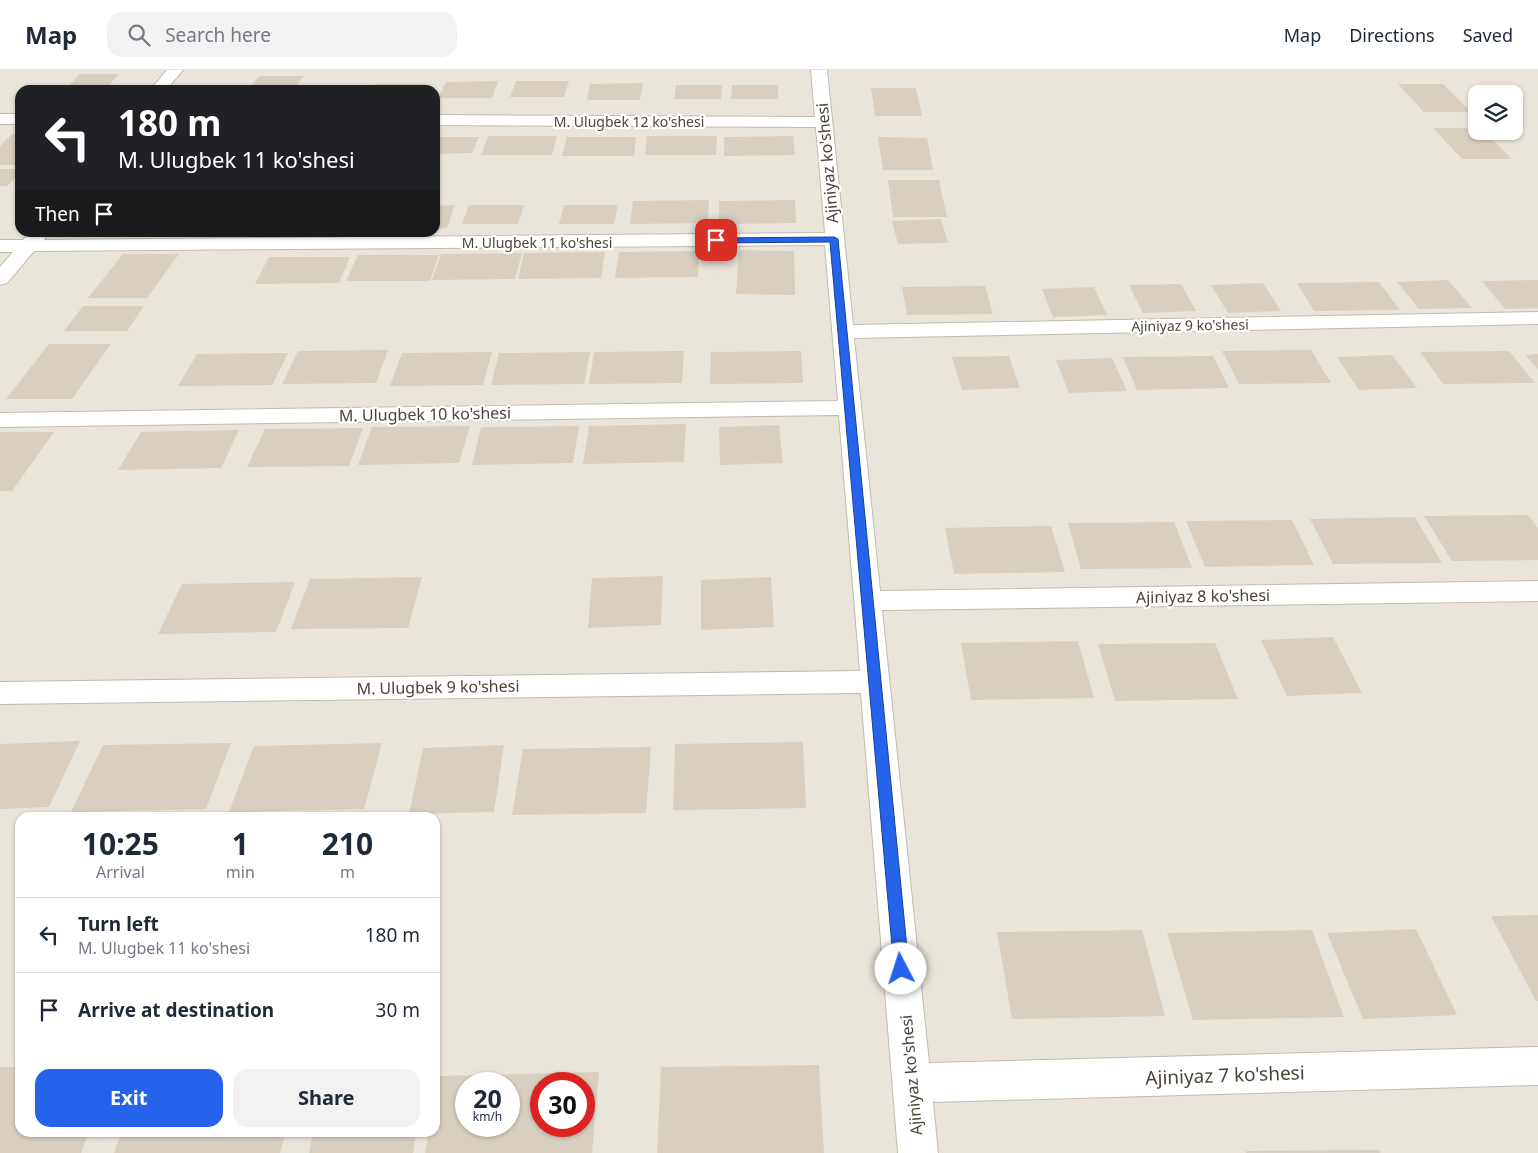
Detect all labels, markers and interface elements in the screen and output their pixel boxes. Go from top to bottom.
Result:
search box [107,12,457,57]
text: Map [25,18,77,51]
icon: search [125,21,153,49]
text: Search here [165,22,271,48]
text: Map [1284,23,1321,47]
text: Directions [1349,23,1435,47]
text: Saved [1463,23,1513,47]
map controls [1468,85,1523,140]
button: layers [1468,85,1523,140]
text: 180 m [118,99,221,146]
street label: Ajiniyaz ko'shesi [811,102,843,224]
icon: left [35,105,100,170]
street label: M. Ulugbek 12 ko'shesi [554,112,704,131]
text: M. Ulugbek 11 ko'shesi [118,144,355,174]
icon: arrive [90,200,118,228]
text: Then [35,201,80,227]
pin [695,219,737,261]
icon: arrive [702,226,730,254]
street label: M. Ulugbek 11 ko'shesi [462,233,612,252]
street label: Ajiniyaz 9 ko'shesi [1131,314,1249,336]
street label: M. Ulugbek 10 ko'shesi [339,401,511,427]
street label: Ajiniyaz 8 ko'shesi [1136,584,1270,608]
street label: M. Ulugbek 9 ko'shesi [356,675,520,699]
text: 10:25 [82,823,159,864]
text: 1 [232,823,249,864]
text: 210 [322,823,373,864]
text: Arrival [96,861,145,883]
text: min [226,861,255,883]
text: m [340,861,355,883]
text: Turn left [78,911,159,937]
icon: left [35,921,63,949]
text: 180 m [365,922,420,948]
text: M. Ulugbek 11 ko'shesi [78,937,250,959]
position arrow [874,942,926,994]
icon: arrive [35,996,63,1024]
text: Arrive at destination [78,997,274,1023]
text: 30 m [376,997,420,1023]
street label: Ajiniyaz ko'shesi [895,1014,927,1136]
street label: Ajiniyaz 7 ko'shesi [1145,1059,1305,1091]
button: Exit [35,1069,223,1127]
button: Share [233,1069,420,1127]
speed limit sign: 30 [530,1072,595,1137]
text: 20 [473,1081,502,1115]
text: km/h [473,1108,502,1125]

